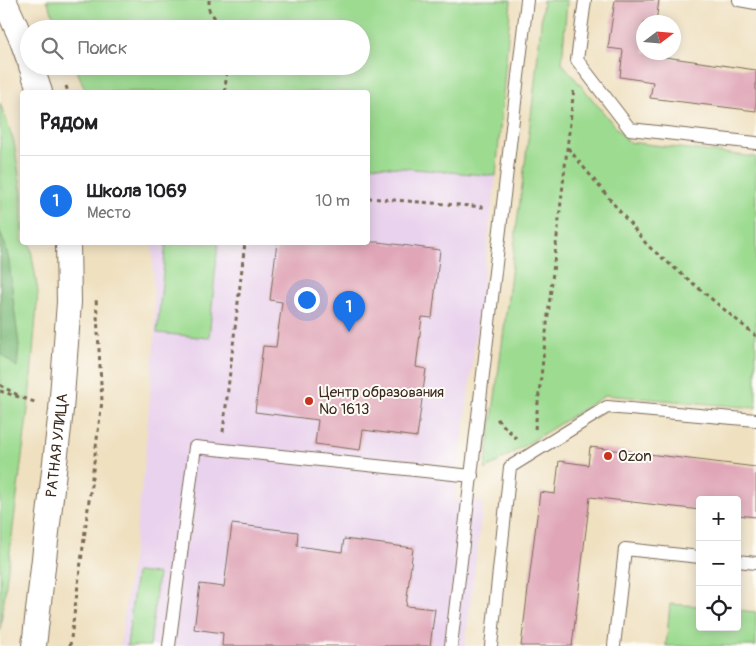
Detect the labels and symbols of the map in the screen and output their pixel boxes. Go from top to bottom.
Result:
north arrow [636,15,681,60]
your location [294,287,320,313]
pin: 1 [333,291,365,332]
place label: Центр образования № 1613 [319,383,444,419]
street label: РАТНАЯ УЛИЦА [42,393,72,498]
marker: Центр образования № 1613 [303,395,315,407]
place label: Ozon [618,447,652,466]
marker: Ozon [602,450,614,462]

